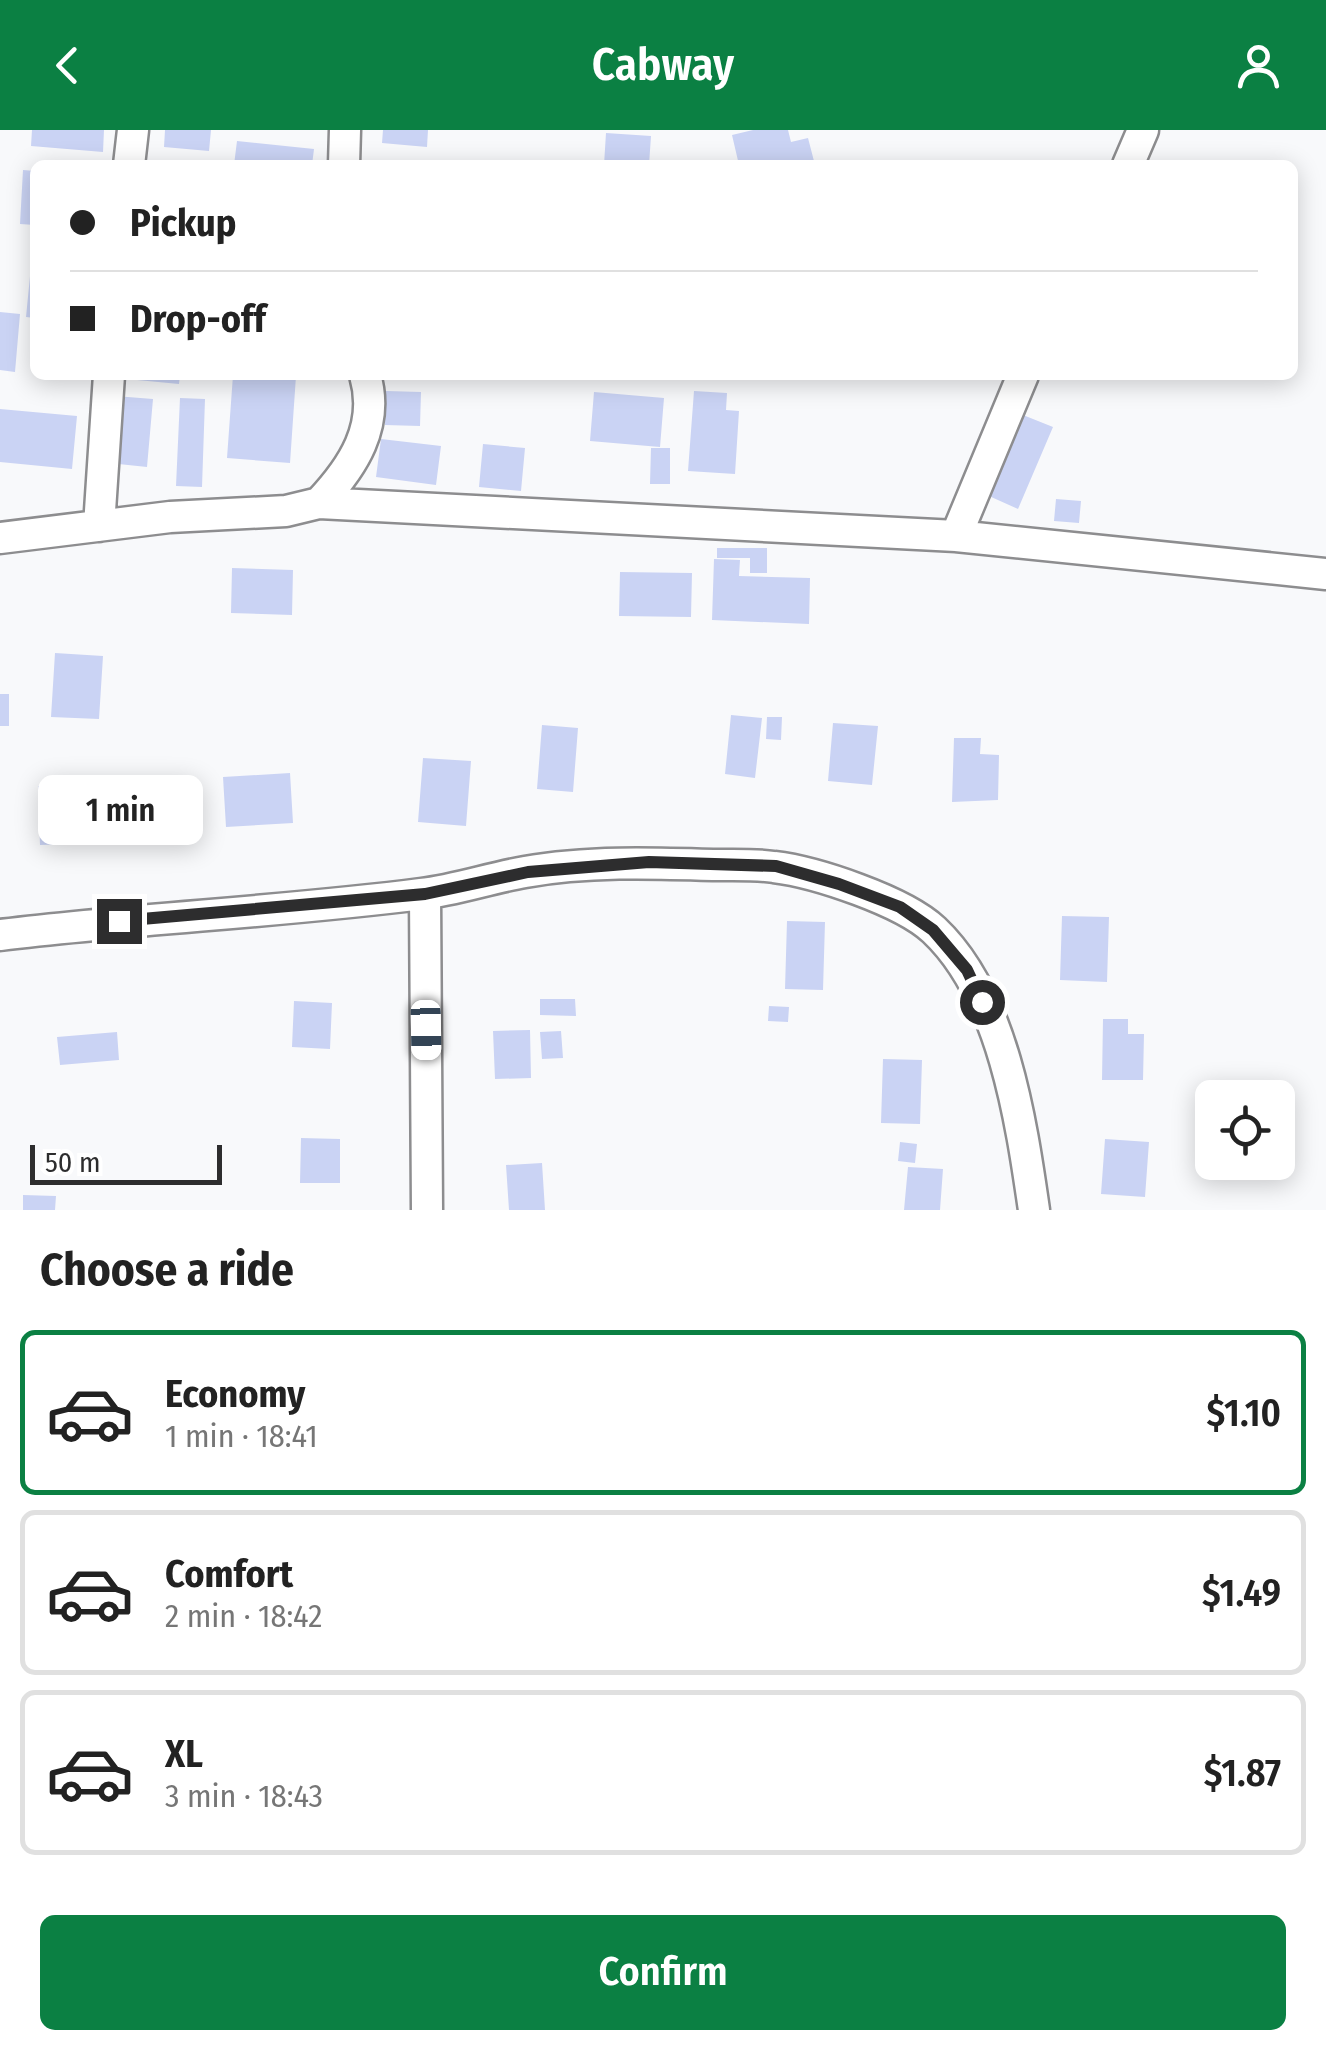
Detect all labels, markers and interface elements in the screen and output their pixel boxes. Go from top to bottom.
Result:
icon: back [40,38,95,93]
text: Cabway [592,38,734,92]
icon: person [1231,38,1286,93]
text: Pickup [130,200,236,246]
text: Drop-off [130,296,266,342]
callout: 1 min [36,776,202,846]
text: 1 min [86,791,155,829]
route end [97,899,142,944]
route start [960,980,1005,1025]
car [410,1000,442,1060]
map controls [1195,1080,1295,1180]
button: locate [1195,1080,1295,1180]
scale bar [30,1140,222,1184]
text: 50 m [45,1146,101,1179]
text: Choose a ride [40,1243,294,1297]
icon: car [45,1368,135,1458]
text: Economy [165,1371,305,1417]
text: $1.10 [1207,1390,1281,1436]
text: 1 min · 18:41 [165,1417,318,1455]
icon: car [45,1548,135,1638]
text: Comfort [165,1551,293,1597]
text: $1.49 [1202,1570,1281,1616]
text: 2 min · 18:42 [165,1597,322,1635]
icon: car [45,1728,135,1818]
text: XL [165,1731,203,1777]
text: $1.87 [1204,1750,1281,1796]
text: 3 min · 18:43 [165,1777,323,1815]
button: Confirm [40,1915,1286,2030]

